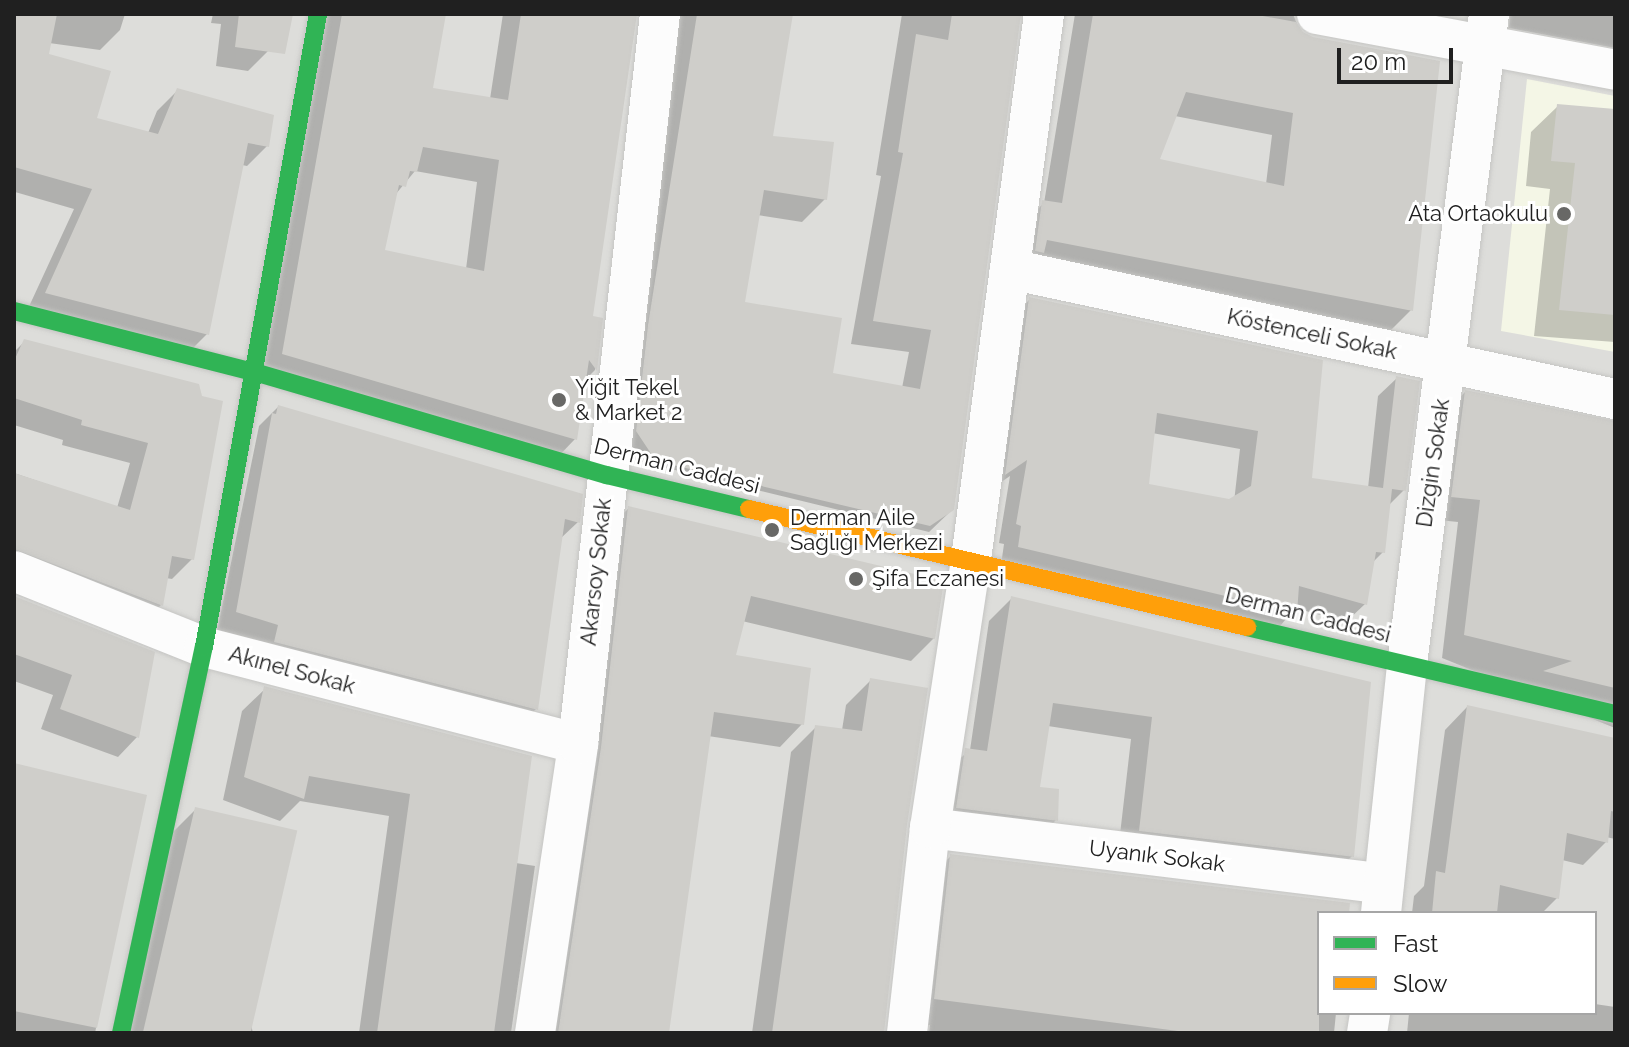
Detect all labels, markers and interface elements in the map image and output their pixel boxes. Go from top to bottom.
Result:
scale bar [1341,32,1457,82]
text: 20 m [1351,47,1406,76]
place label: Ata Ortaokulu [1408,201,1548,227]
marker: Ata Ortaokulu [1555,205,1573,223]
street label: Köstenceli Sokak [1225,303,1399,365]
place label: Yiğit Tekel & Market 2 [575,374,682,426]
marker: Yiğit Tekel & Market 2 [550,391,568,409]
street label: Dizgin Sokak [1411,397,1455,529]
street label: Derman Caddesi [591,433,763,499]
street label: Akarsoy Sokak [575,497,617,647]
place label: Derman Aile Sağlığı Merkezi [790,504,943,556]
marker: Derman Aile Sağlığı Merkezi [761,519,783,541]
place label: Şifa Eczanesi [872,566,1004,592]
marker: Şifa Eczanesi [847,570,865,588]
street label: Derman Caddesi [1222,582,1394,648]
street label: Akınel Sokak [226,640,358,700]
street label: Uyanık Sokak [1087,835,1227,877]
legend [1317,911,1597,1015]
text: Fast [1393,929,1438,958]
text: Slow [1393,969,1447,998]

